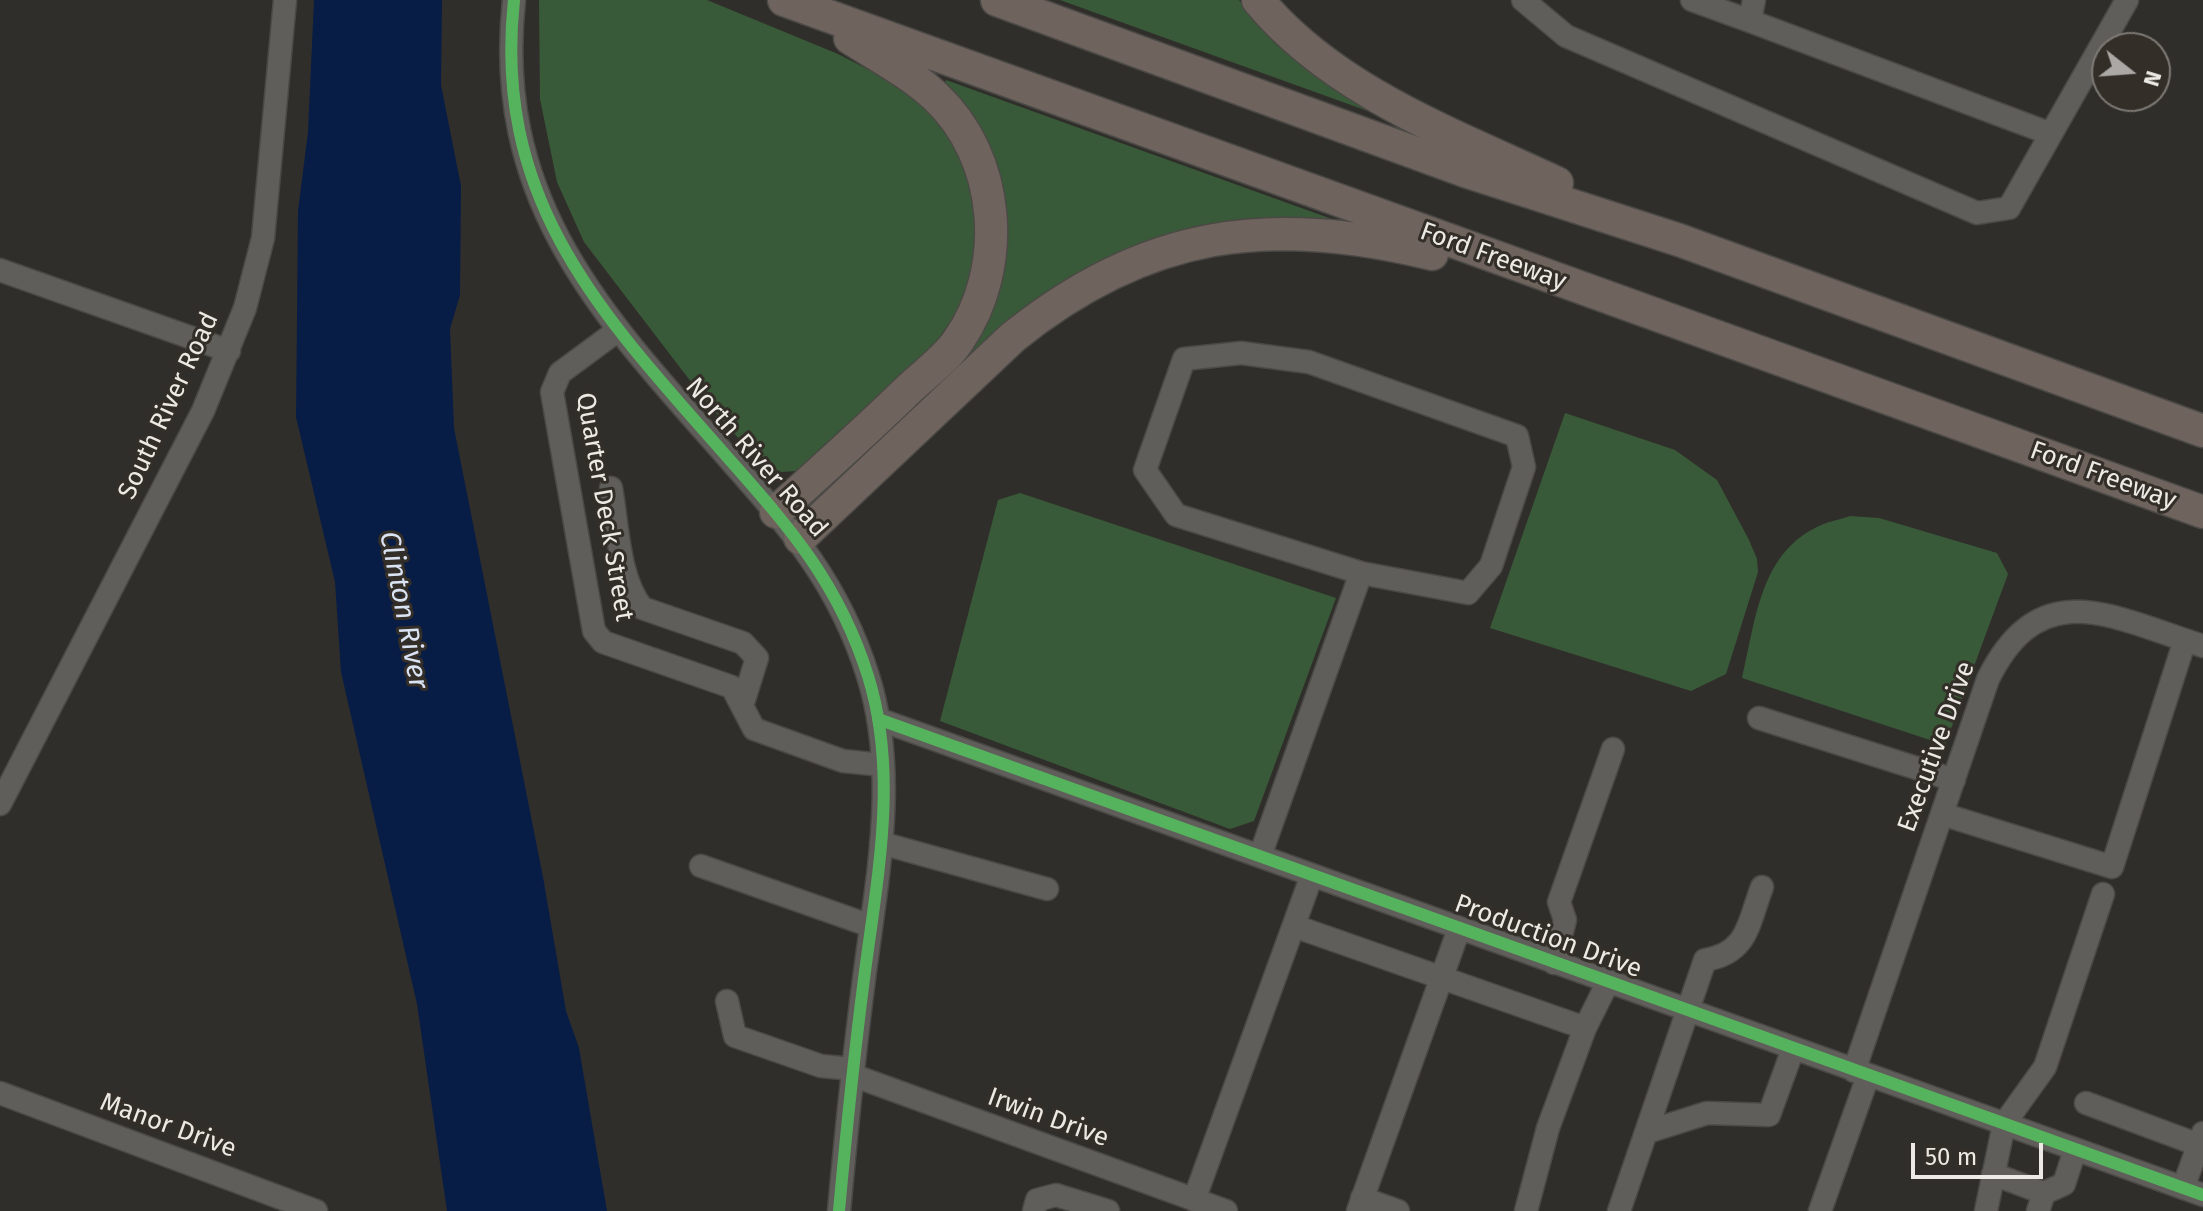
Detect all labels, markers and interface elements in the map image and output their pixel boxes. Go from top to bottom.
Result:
north arrow [2091,32,2171,112]
text: N [2137,68,2168,90]
street label: Ford Freeway [1416,216,1570,298]
street label: South River Road [112,308,226,504]
street label: North River Road [678,372,834,544]
street label: Quarter Deck Street [569,390,639,624]
street label: Ford Freeway [2026,435,2180,517]
water label: Clinton River [371,528,435,692]
street label: Executive Drive [1892,657,1982,837]
street label: Production Drive [1450,889,1646,985]
street label: Irwin Drive [983,1082,1113,1154]
street label: Manor Drive [96,1087,240,1165]
scale bar [1915,1127,2047,1177]
text: 50 m [1925,1143,1977,1171]

